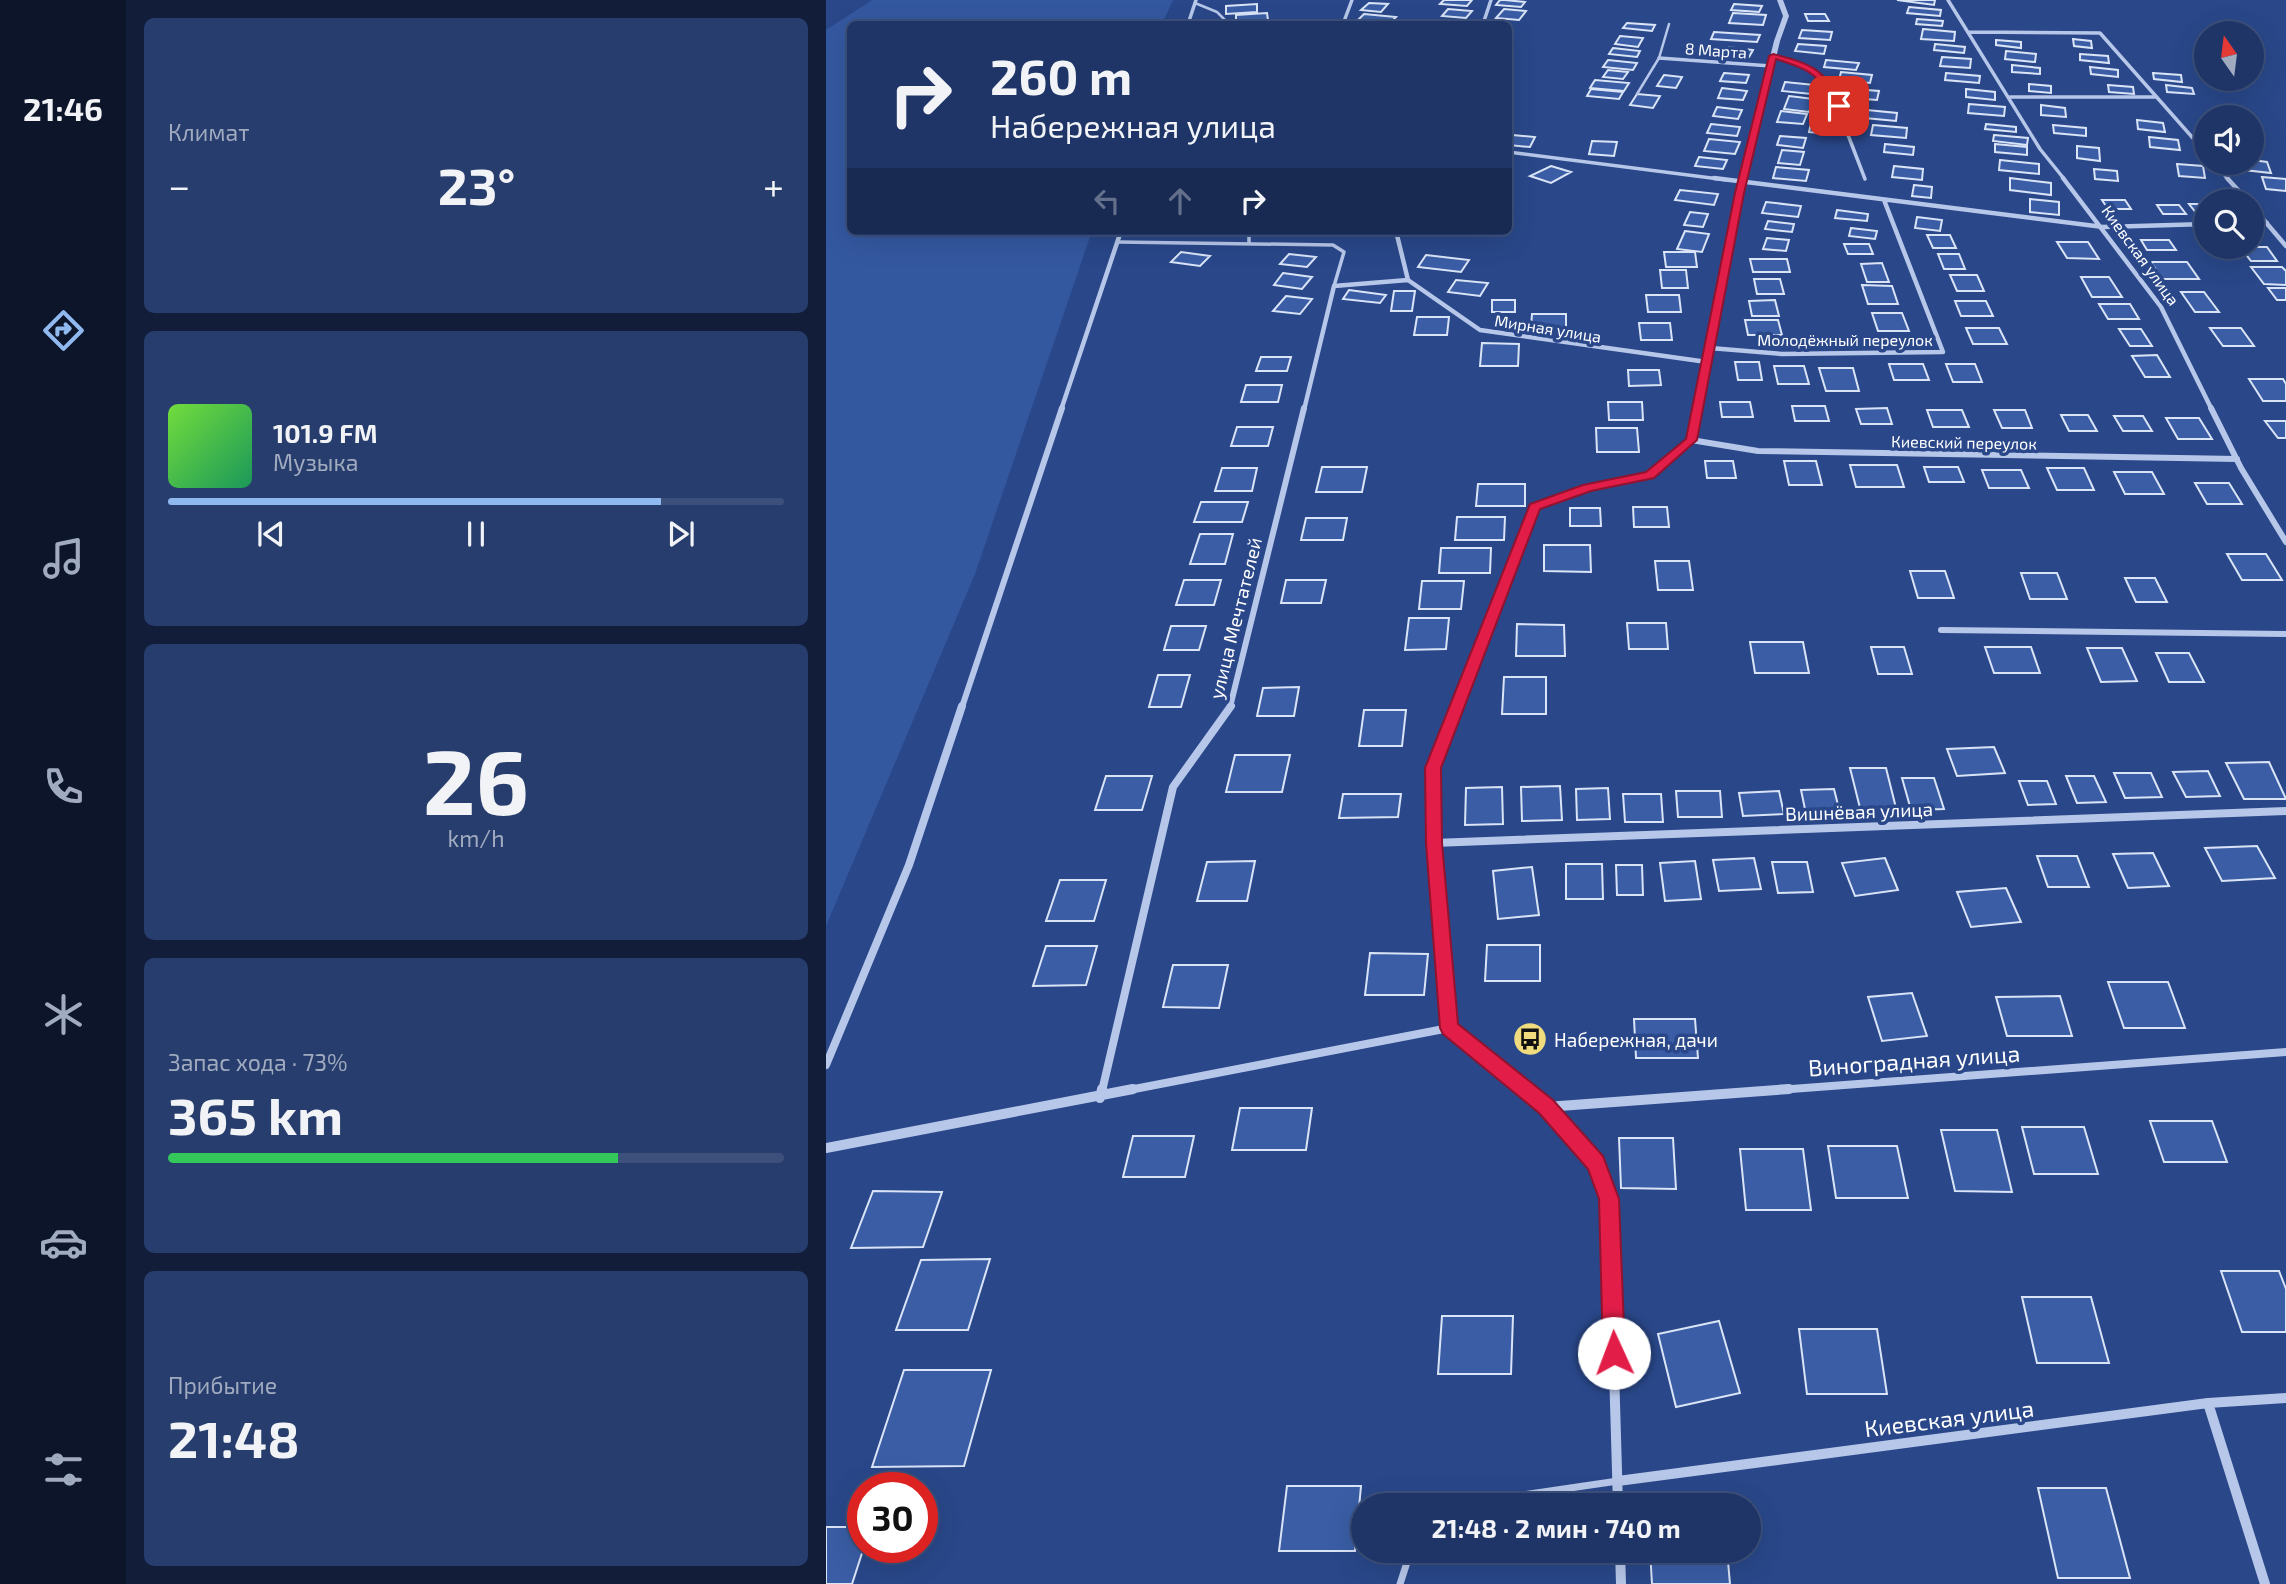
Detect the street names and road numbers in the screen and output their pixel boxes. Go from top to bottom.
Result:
street label: 8 Марта [1684,38,1748,62]
street label: Киевская улица [2098,201,2184,309]
street label: Мирная улица [1493,310,1603,347]
street label: Молодёжный переулок [1757,330,1933,350]
street label: Киевский переулок [1891,431,2037,454]
street label: улица Мечтателей [1204,535,1267,701]
street label: Вишнёвая улица [1785,797,1933,826]
street label: Виноградная улица [1807,1039,2021,1082]
street label: Киевская улица [1863,1394,2036,1443]

